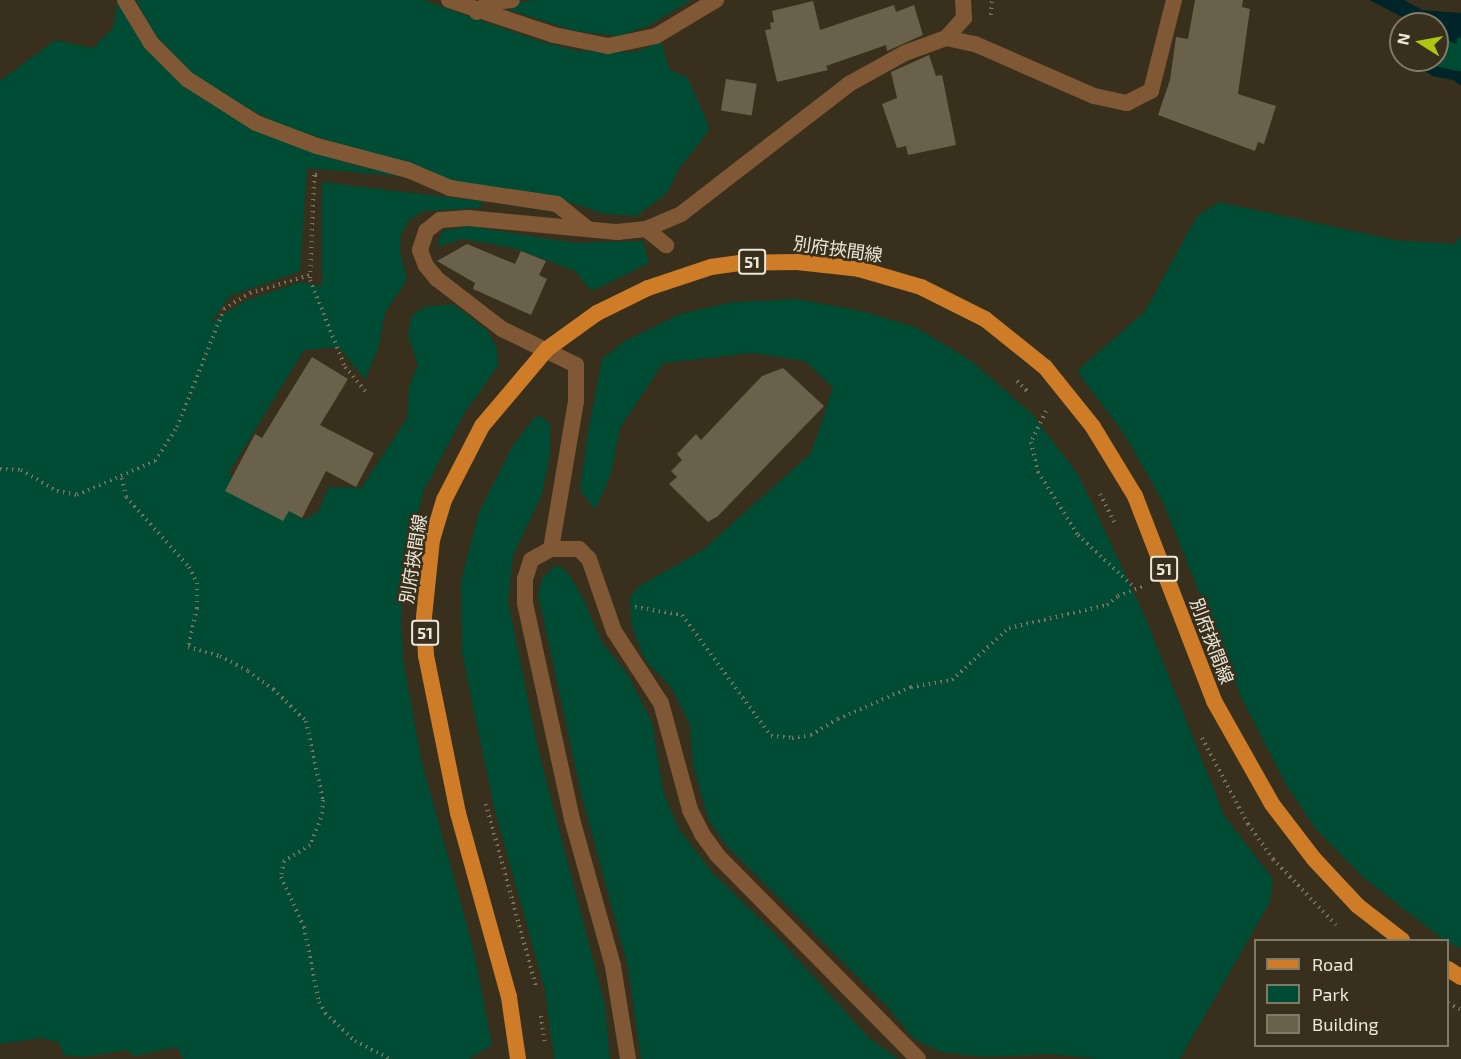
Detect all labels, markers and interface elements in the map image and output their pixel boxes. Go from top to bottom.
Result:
north arrow [1389,12,1449,72]
text: N [1392,31,1413,46]
street label: 別府挾間線 [792,232,884,266]
road number: 51 [737,249,767,275]
street label: 別府挾間線 [395,513,431,605]
road number: 51 [1149,556,1179,582]
street label: 別府挾間線 [1186,595,1238,687]
road number: 51 [410,620,440,646]
legend [1254,939,1449,1047]
text: Road [1312,953,1353,975]
text: Park [1312,983,1349,1005]
text: Building [1312,1013,1379,1035]

